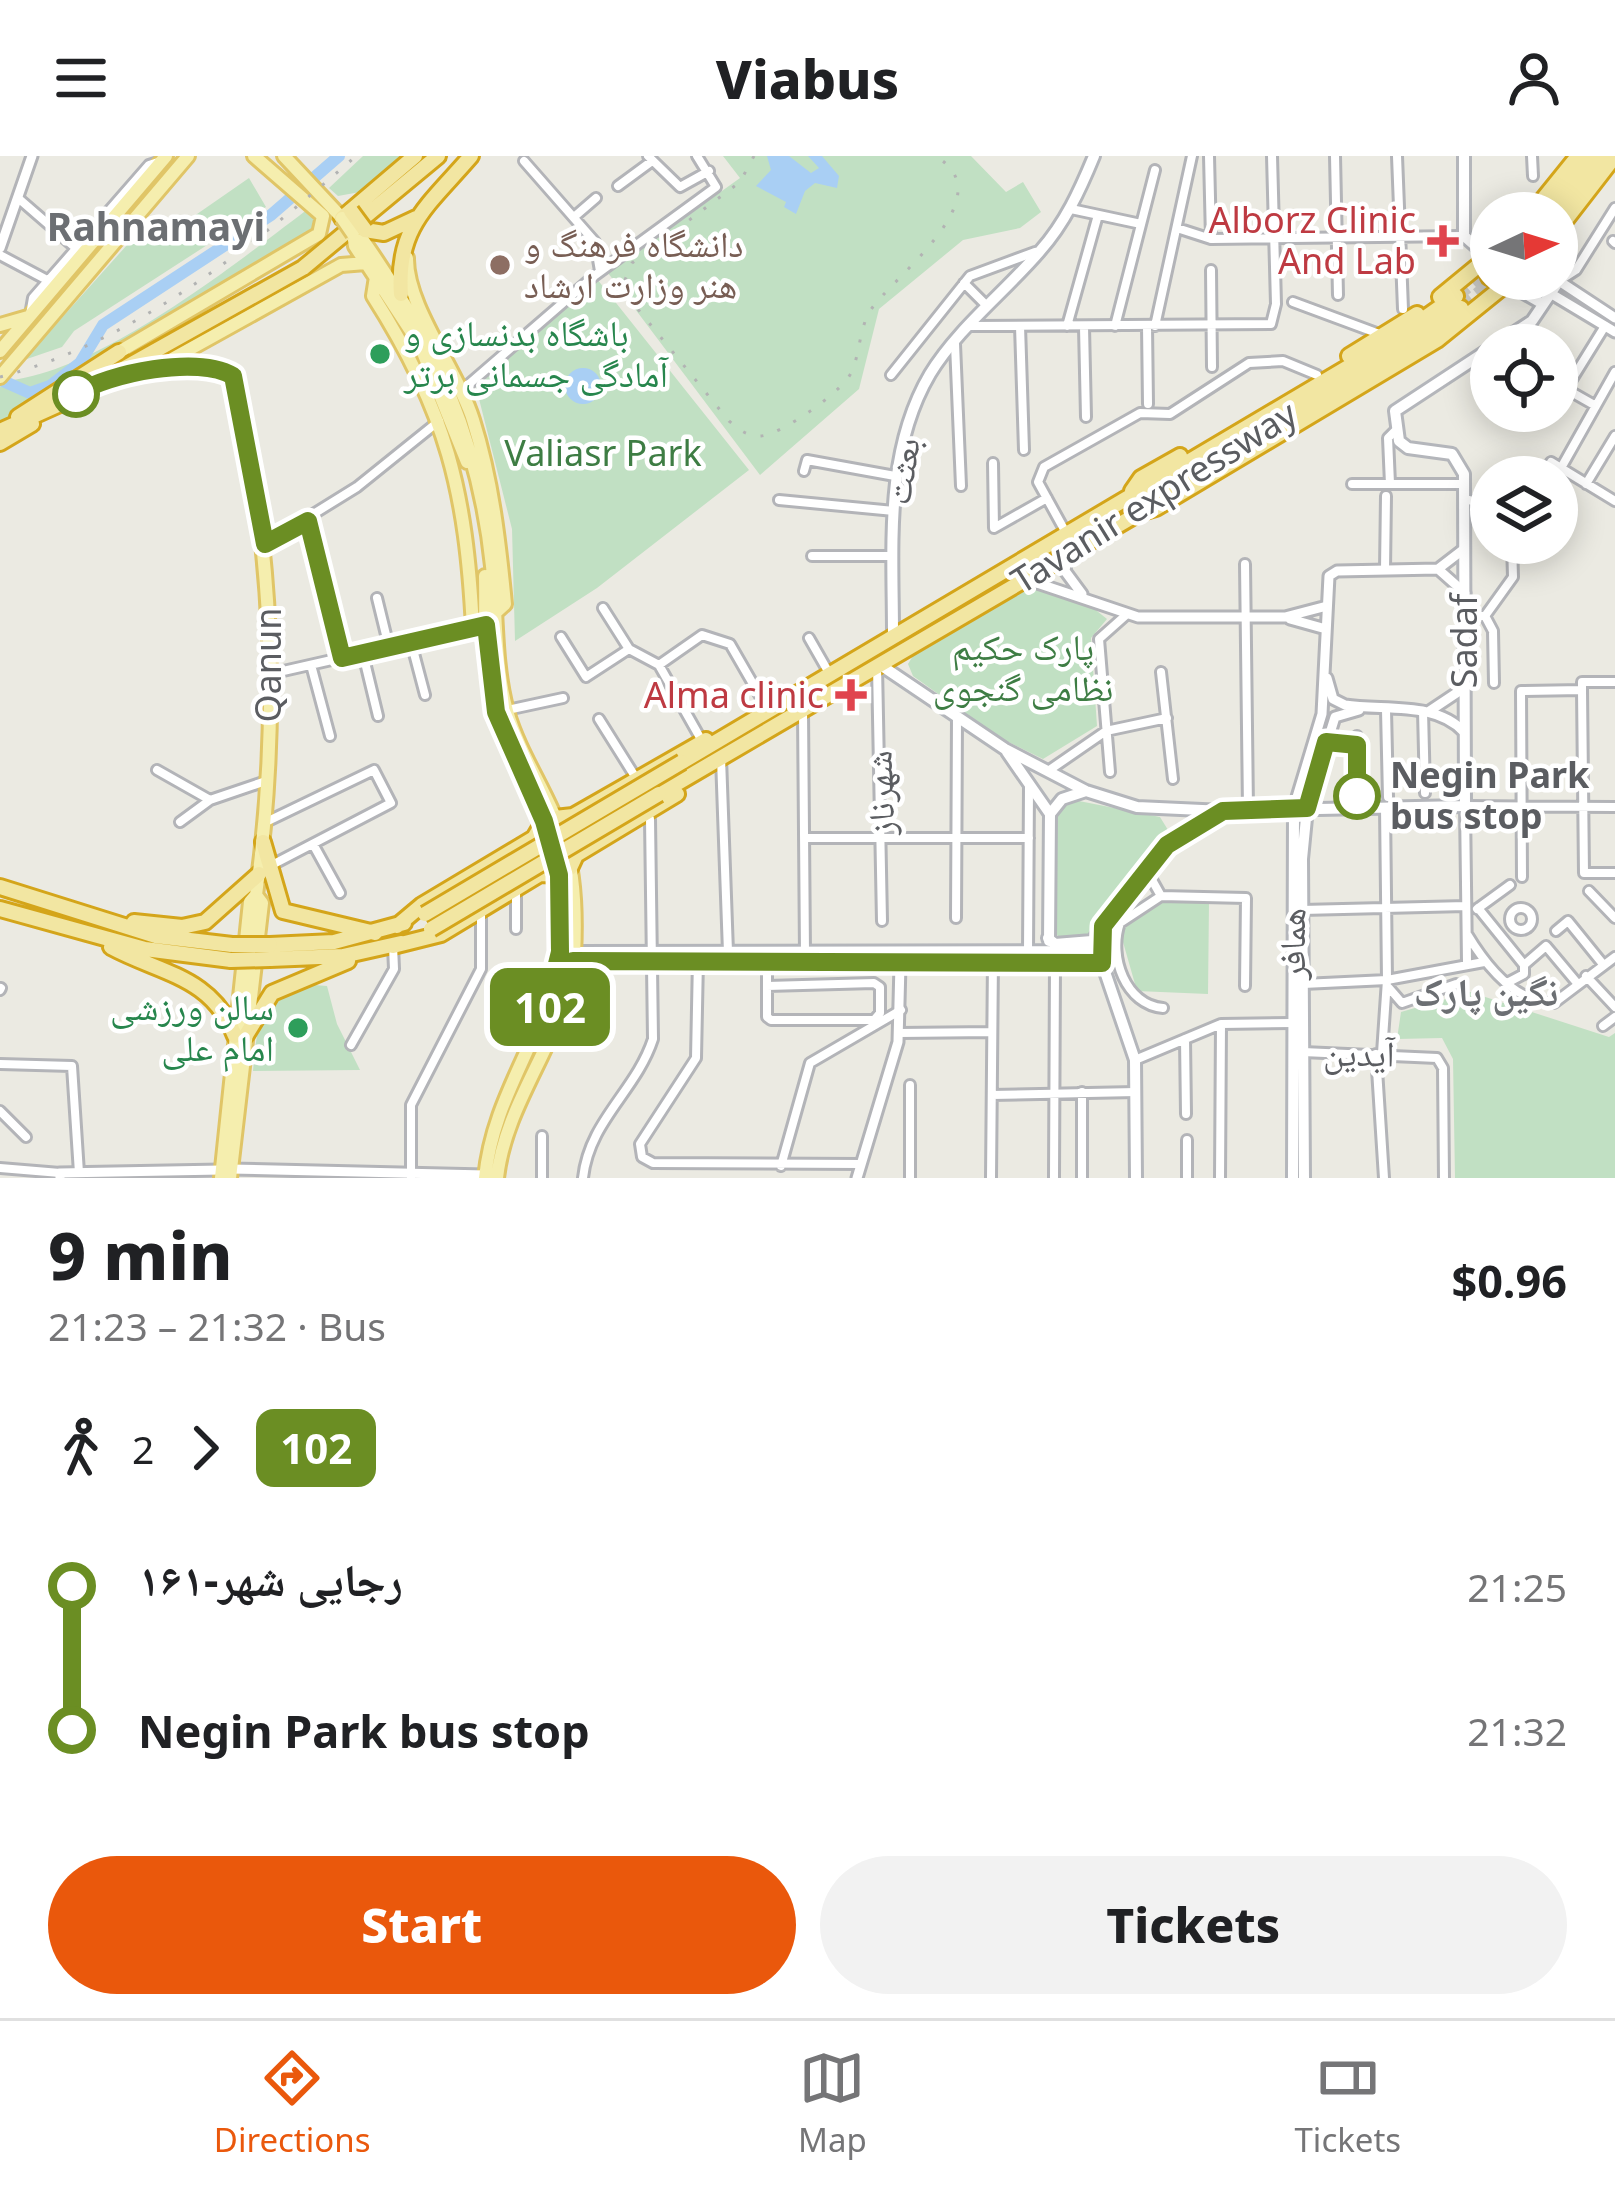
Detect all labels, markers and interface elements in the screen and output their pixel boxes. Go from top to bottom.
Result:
text: Viabus [716,41,899,115]
icon: menu [48,45,114,111]
icon: person [1501,45,1567,111]
north arrow [1470,192,1578,300]
map controls [1470,192,1578,564]
place label: Alborz Clinic And Lab [1208,195,1416,285]
district label: Rahnamayi [47,199,265,252]
place label: دانشگاه فرهنگ و هنر وزارت ارشاد [524,219,744,309]
marker: Alborz Clinic And Lab [1427,225,1459,257]
marker: دانشگاه فرهنگ و هنر وزارت ارشاد [487,252,513,278]
place label: باشگاه بدنسازی و آمادگی جسمانی برتر [403,308,669,398]
button: locate [1470,324,1578,432]
marker: باشگاه بدنسازی و آمادگی جسمانی برتر [367,341,393,367]
unlabelled marker [54,372,98,416]
street label: Tavanir expressway [1002,389,1306,604]
park label: Valiasr Park [504,428,702,477]
street label: بعثت [872,434,931,508]
button: layers [1470,456,1578,564]
street label: Sadaf [1439,592,1488,688]
street label: Qanun [243,607,292,723]
park label: پارک حکیم نظامی گنجوی [933,622,1113,712]
place label: Alma clinic [644,670,824,719]
marker: Alma clinic [835,679,867,711]
street label: شهرناز [854,750,906,837]
place label: Negin Park bus stop [1390,750,1590,840]
marker: Negin Park bus stop [1335,774,1379,818]
street label: همافر [1267,908,1316,981]
district label: نگین پارک [1414,964,1558,1017]
line badge: 102 [481,968,619,1046]
text: 102 [514,978,586,1035]
place label: سالن ورزشی امام علی [110,982,274,1072]
marker: سالن ورزشی امام علی [285,1015,311,1041]
street label: آیدین [1323,1027,1396,1078]
text: 9 min [48,1209,232,1299]
text: $0.96 [1451,1250,1567,1311]
text: 21:23 – 21:32 · Bus [48,1299,386,1352]
icon: walk [48,1415,114,1481]
icon: forward [172,1415,238,1481]
text: 102 [280,1419,352,1476]
text: 2 [132,1422,154,1475]
text: ۱۶۱-رجایی شهر [138,1548,403,1609]
text: 21:25 [1467,1560,1567,1613]
text: Negin Park bus stop [138,1700,590,1761]
text: 21:32 [1467,1704,1567,1757]
button: Start [48,1856,796,1994]
button: Tickets [820,1856,1567,1994]
tab: Directions [214,2045,370,2162]
tab: Map [798,2045,867,2162]
tab: Tickets [1295,2045,1401,2162]

